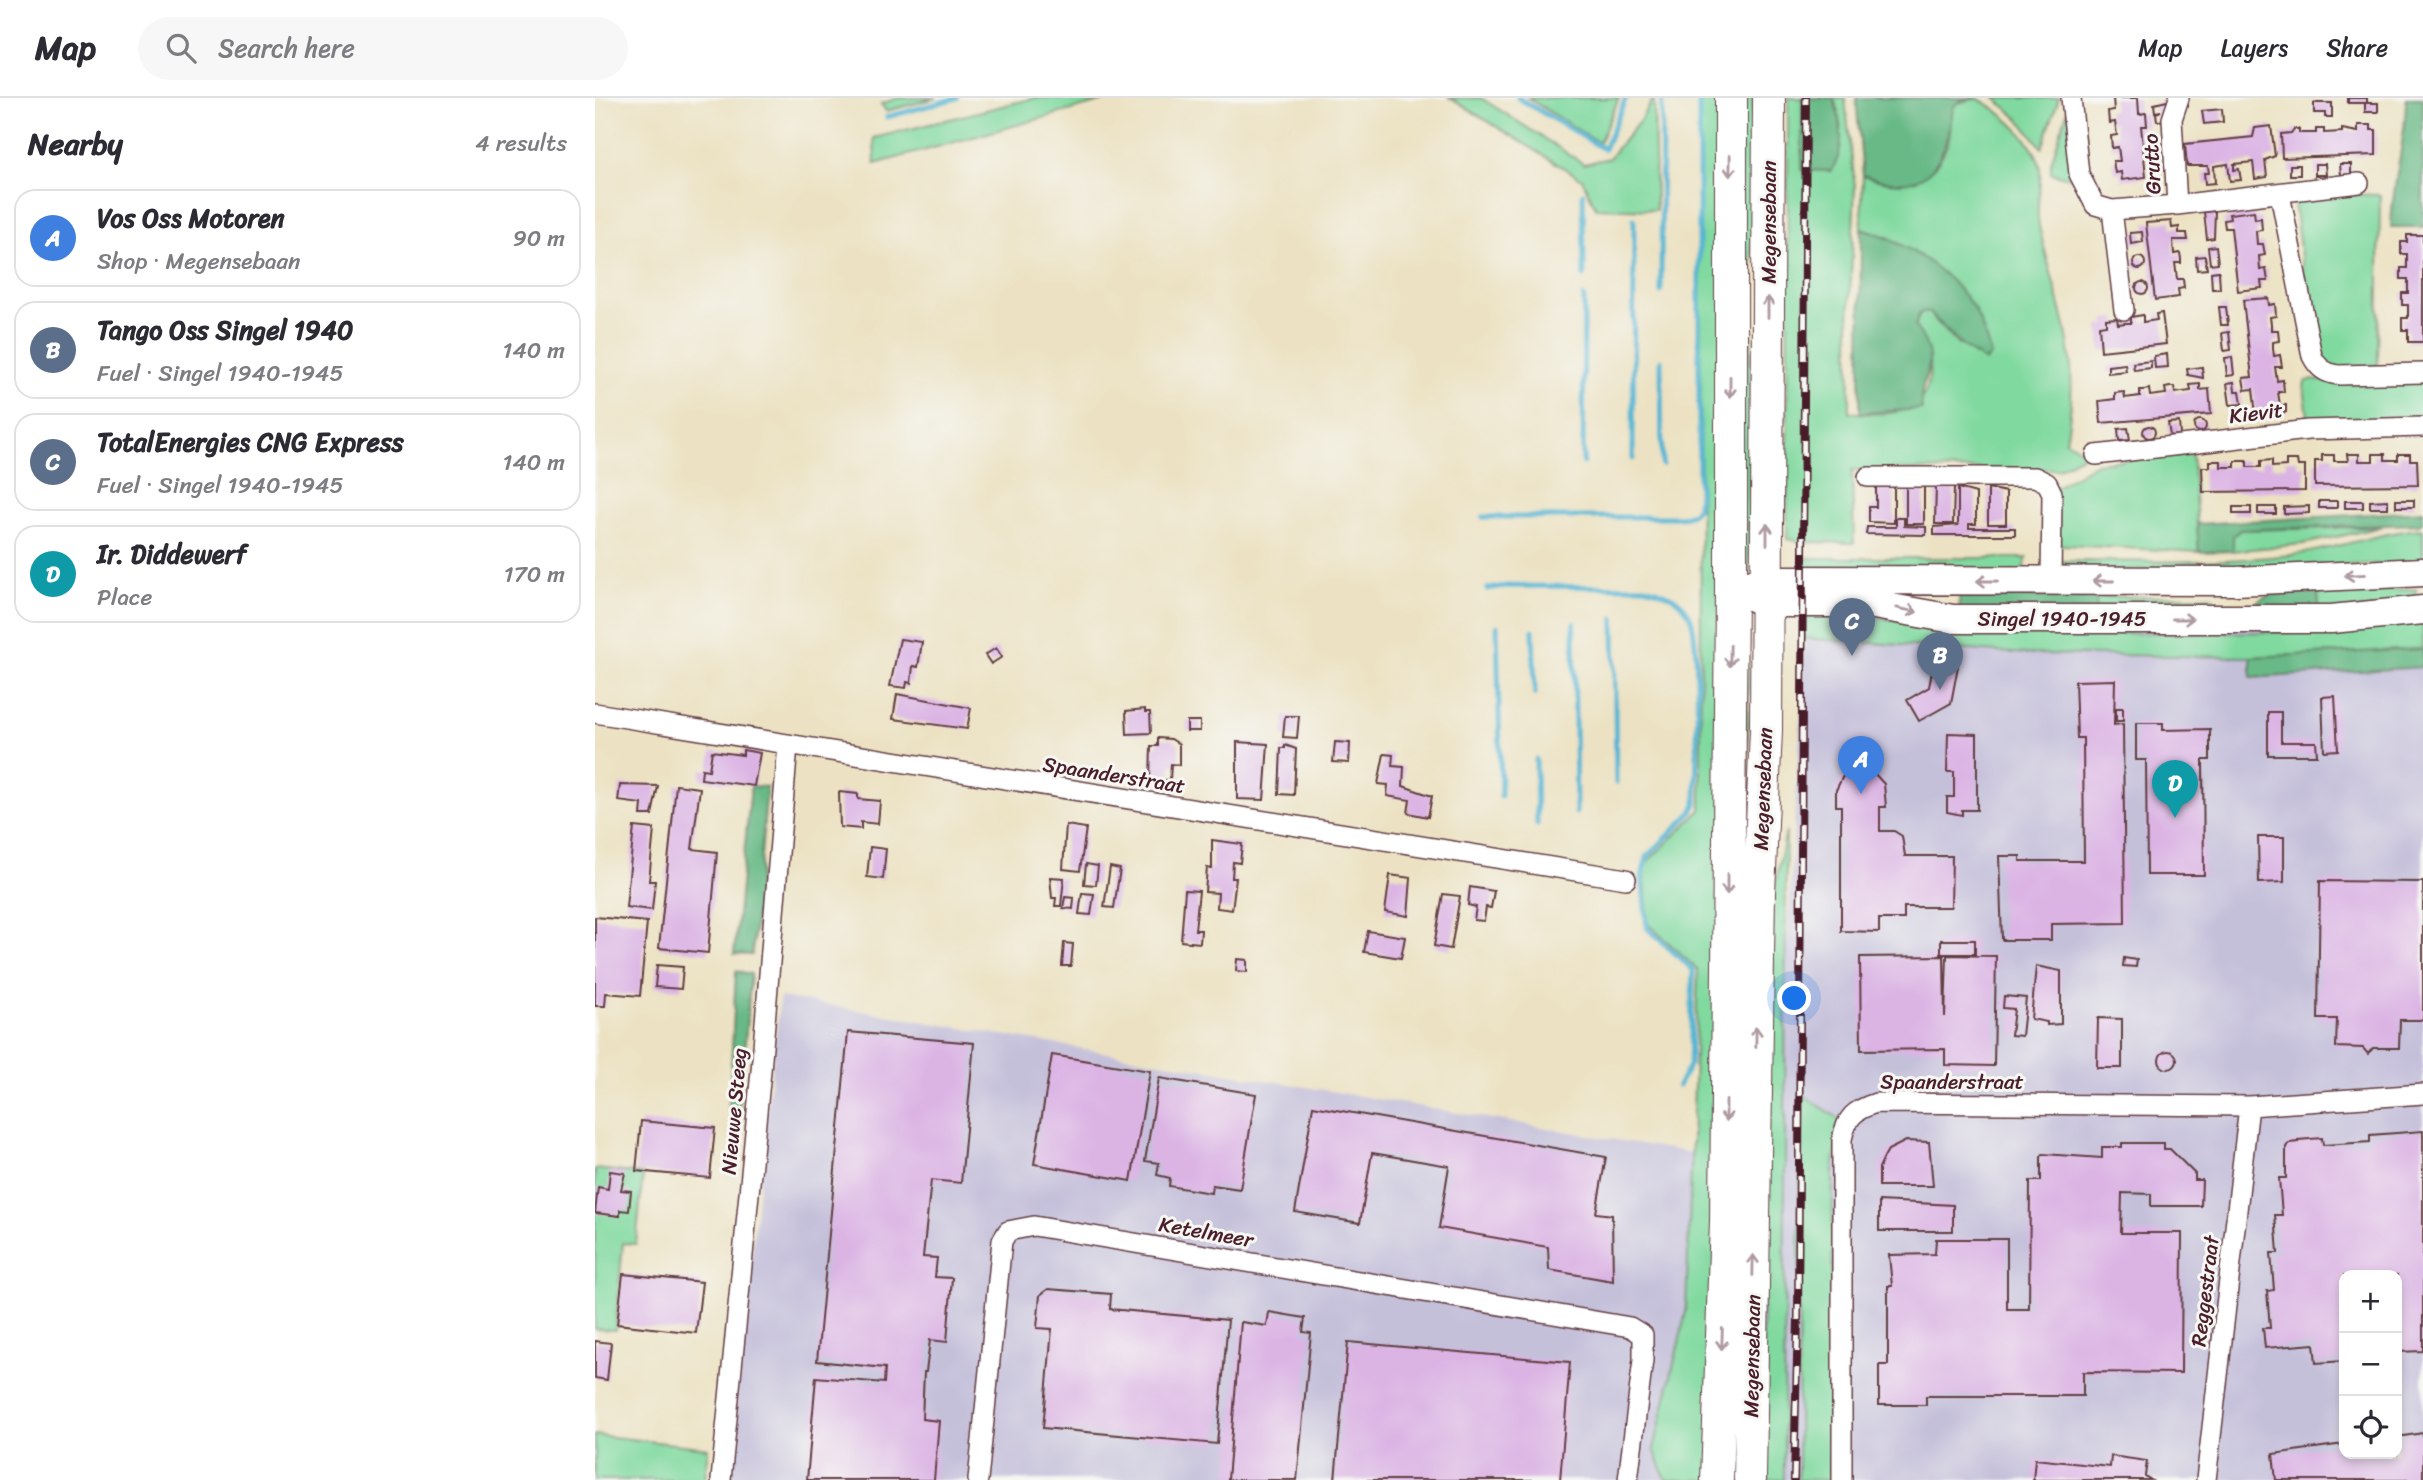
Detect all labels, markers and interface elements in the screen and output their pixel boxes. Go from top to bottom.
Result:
search box [138,17,628,80]
text: Map [35,19,96,77]
text: Search here [218,25,355,71]
text: Map [2138,27,2183,69]
text: Layers [2221,27,2288,69]
text: Share [2326,27,2388,69]
icon: search [162,29,200,67]
text: Nearby [28,117,123,171]
text: 4 results [475,123,567,164]
street label: Grutto [2131,132,2173,195]
one-way arrow [1723,154,1736,177]
street label: Megensebaan [1750,160,1788,284]
text: Vos Oss Motoren [97,195,285,241]
text: A [45,218,61,259]
text: 90 m [513,218,565,259]
text: Shop · Megensebaan [97,241,301,282]
one-way arrow [1761,296,1775,319]
text: Tango Oss Singel 1940 [97,307,354,353]
text: B [46,330,60,371]
text: 140 m [503,330,565,371]
text: Fuel · Singel 1940-1945 [97,353,344,394]
one-way arrow [1723,375,1737,398]
street label: Kievit [2227,391,2285,435]
text: TotalEnergies CNG Express [97,419,404,465]
text: C [46,442,60,483]
text: 140 m [503,442,565,483]
text: Fuel · Singel 1940-1945 [97,465,344,506]
one-way arrow [1760,523,1774,546]
text: Ir. Diddewerf [97,531,246,577]
text: D [46,554,60,595]
text: 170 m [504,554,565,595]
one-way arrow [2344,569,2367,582]
one-way arrow [1976,574,1999,588]
one-way arrow [2092,574,2115,588]
text: Place [97,577,152,618]
pin: C [1829,598,1875,656]
street label: Singel 1940-1945 [1977,600,2147,638]
one-way arrow [1895,604,1918,618]
one-way arrow [2171,612,2194,626]
pin: B [1917,632,1963,690]
one-way arrow [1723,645,1737,668]
street label: Megensebaan [1742,727,1784,851]
pin: A [1838,736,1884,794]
street label: Spaanderstraat [1040,745,1188,805]
pin: D [2152,760,2198,818]
one-way arrow [1721,872,1734,895]
your location [1777,981,1811,1015]
one-way arrow [1750,1026,1763,1049]
street label: Nieuwe Steeg [710,1046,758,1176]
street label: Spaanderstraat [1880,1063,2024,1101]
one-way arrow [1719,1100,1733,1123]
street label: Ketelmeer [1156,1205,1258,1259]
street label: Reggestraat [2179,1232,2231,1349]
one-way arrow [1746,1254,1760,1277]
map controls [2339,1270,2402,1459]
button: + [2339,1270,2402,1333]
street label: Megensebaan [1732,1294,1772,1418]
one-way arrow [1715,1327,1729,1350]
button: − [2339,1333,2402,1396]
button: locate [2339,1396,2402,1459]

